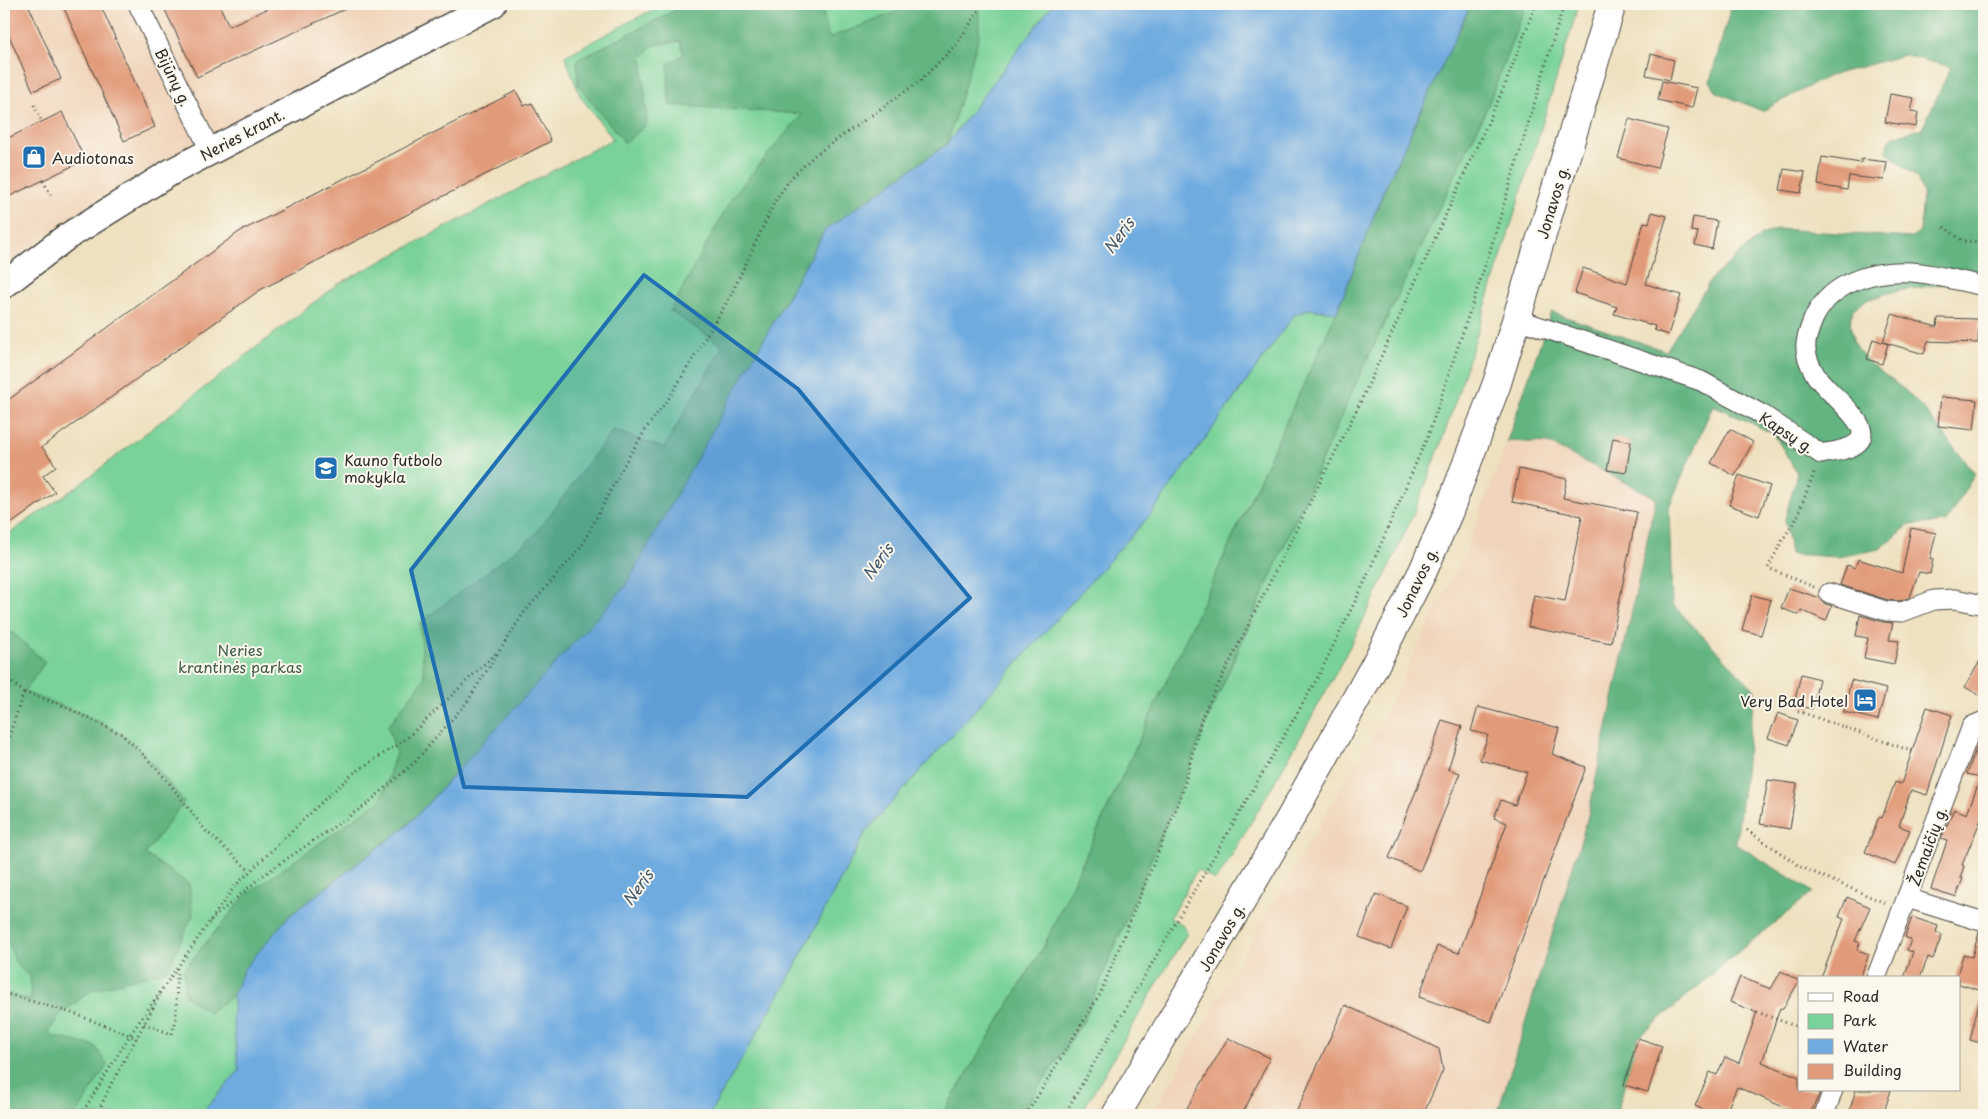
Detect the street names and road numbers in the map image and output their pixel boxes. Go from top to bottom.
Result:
street label: Bijūnų g. [150,44,198,110]
street label: Neries krant. [196,102,288,166]
street label: Jonavos g. [1530,162,1574,242]
street label: Kapsų g. [1755,406,1819,458]
street label: Jonavos g. [1389,543,1443,621]
street label: Žemaičių g. [1902,803,1952,889]
street label: Jonavos g. [1192,899,1250,975]

